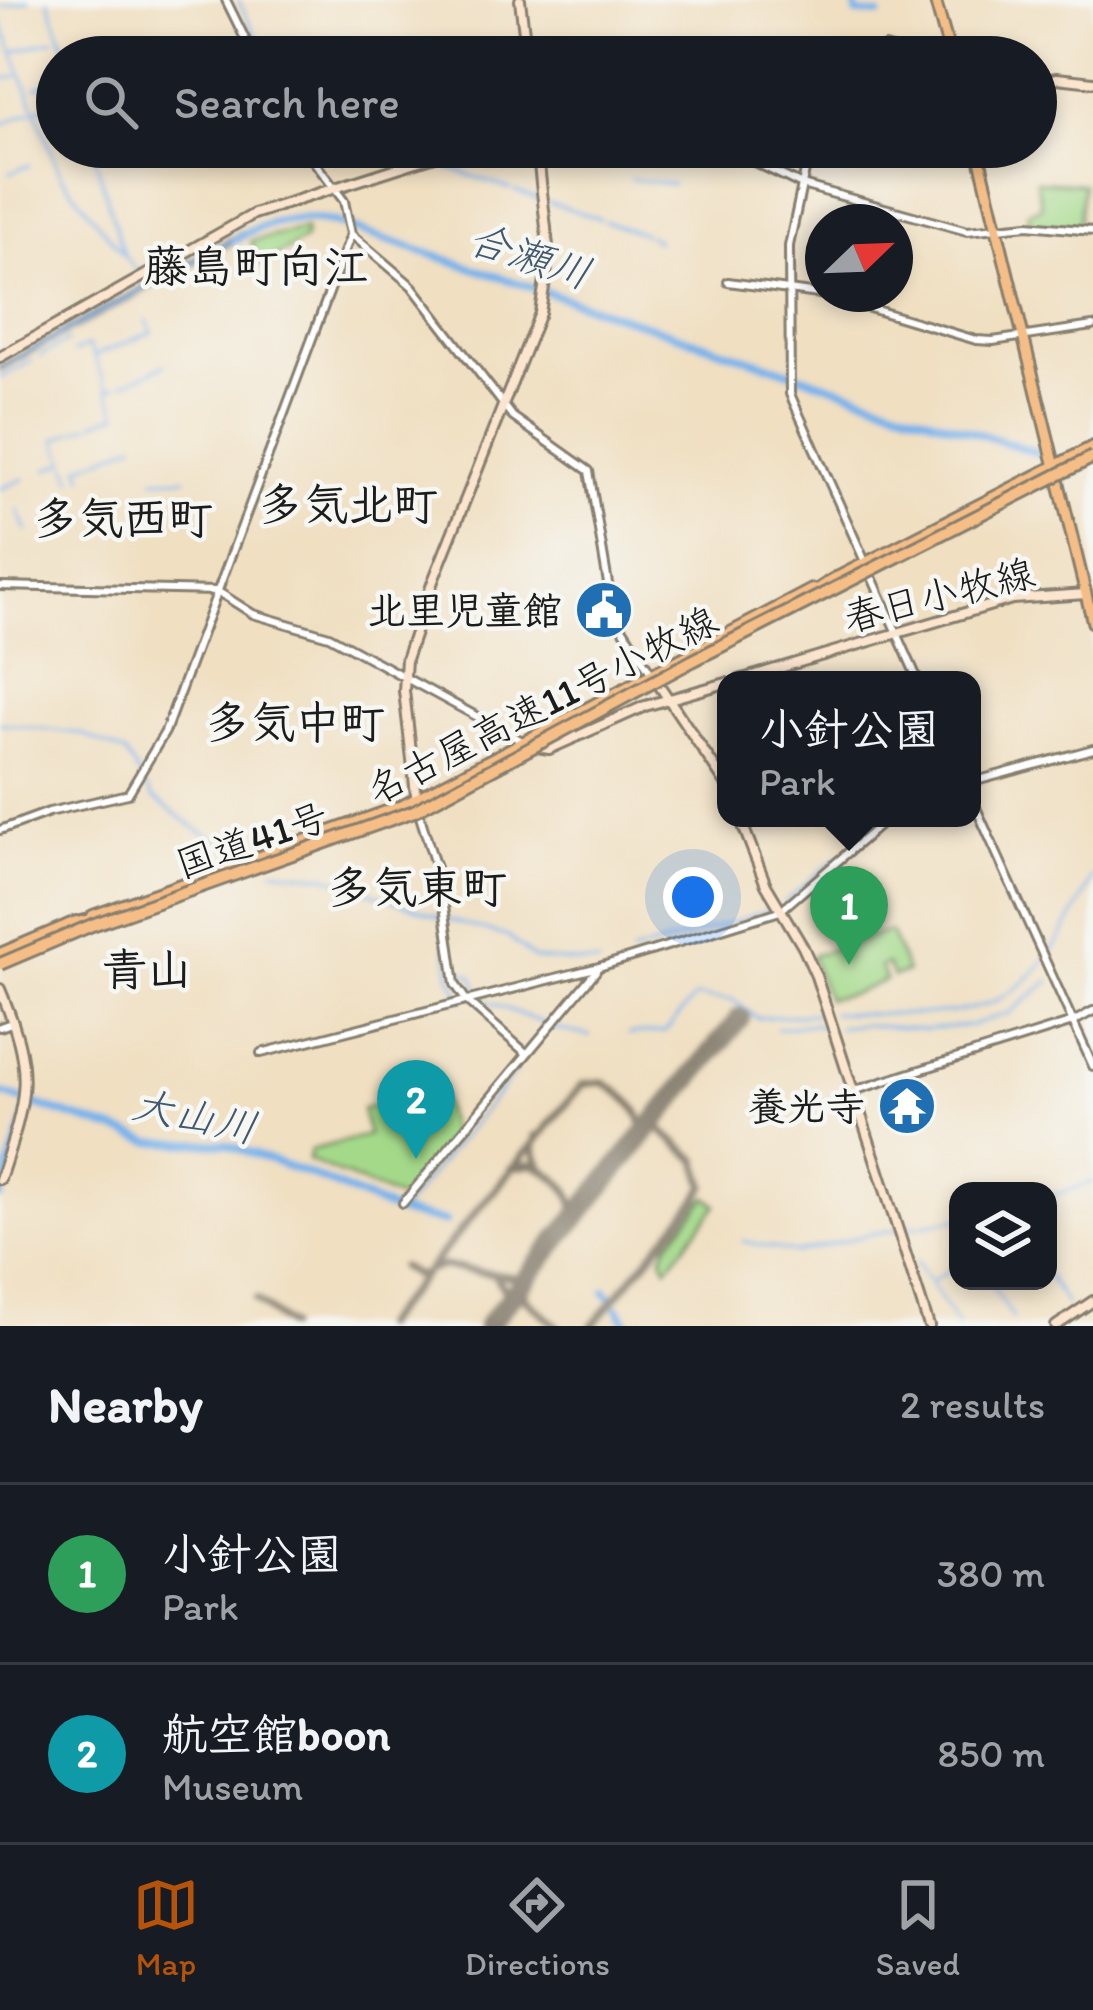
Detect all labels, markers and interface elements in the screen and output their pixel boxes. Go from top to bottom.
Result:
search box [36,36,1057,168]
icon: search [78,69,144,135]
text: Search here [174,75,400,129]
north arrow [805,204,913,312]
water label: 合瀬川 [462,212,598,300]
district label: 藤島町向江 [143,239,369,293]
district label: 多気北町 [258,477,438,531]
district label: 多気西町 [33,491,213,545]
street label: 春日小牧線 [839,549,1039,641]
public building icon: 北里児童館 [573,579,635,641]
place label: 北里児童館 [367,587,562,634]
street label: 名古屋高速11号小牧線 [359,596,725,814]
popup [717,671,981,827]
district label: 多気中町 [205,695,385,749]
text: 小針公園 [759,702,939,756]
text: Park [759,758,836,805]
street label: 国道41号 [169,792,335,888]
district label: 多気東町 [327,860,507,914]
pin: 1 [810,866,888,965]
your location [663,867,723,927]
district label: 青山 [102,942,192,996]
pin: 2 [377,1060,455,1159]
temple icon: 養光寺 [876,1075,938,1137]
water label: 大山川 [128,1078,262,1154]
place label: 養光寺 [748,1083,865,1130]
map controls [949,1182,1057,1290]
button: layers [949,1182,1057,1290]
text: Nearby [48,1374,203,1435]
text: 2 results [900,1381,1045,1428]
text: 小針公園 [162,1527,342,1581]
text: 1 [78,1550,96,1597]
text: 380 m [937,1550,1045,1597]
text: Park [162,1583,239,1630]
text: 航空館boon [162,1707,390,1761]
text: 2 [77,1730,97,1777]
text: 850 m [938,1730,1045,1777]
text: Museum [162,1763,303,1810]
tab: Map [133,1872,199,1983]
tab: Directions [465,1872,610,1983]
tab: Saved [876,1872,960,1983]

